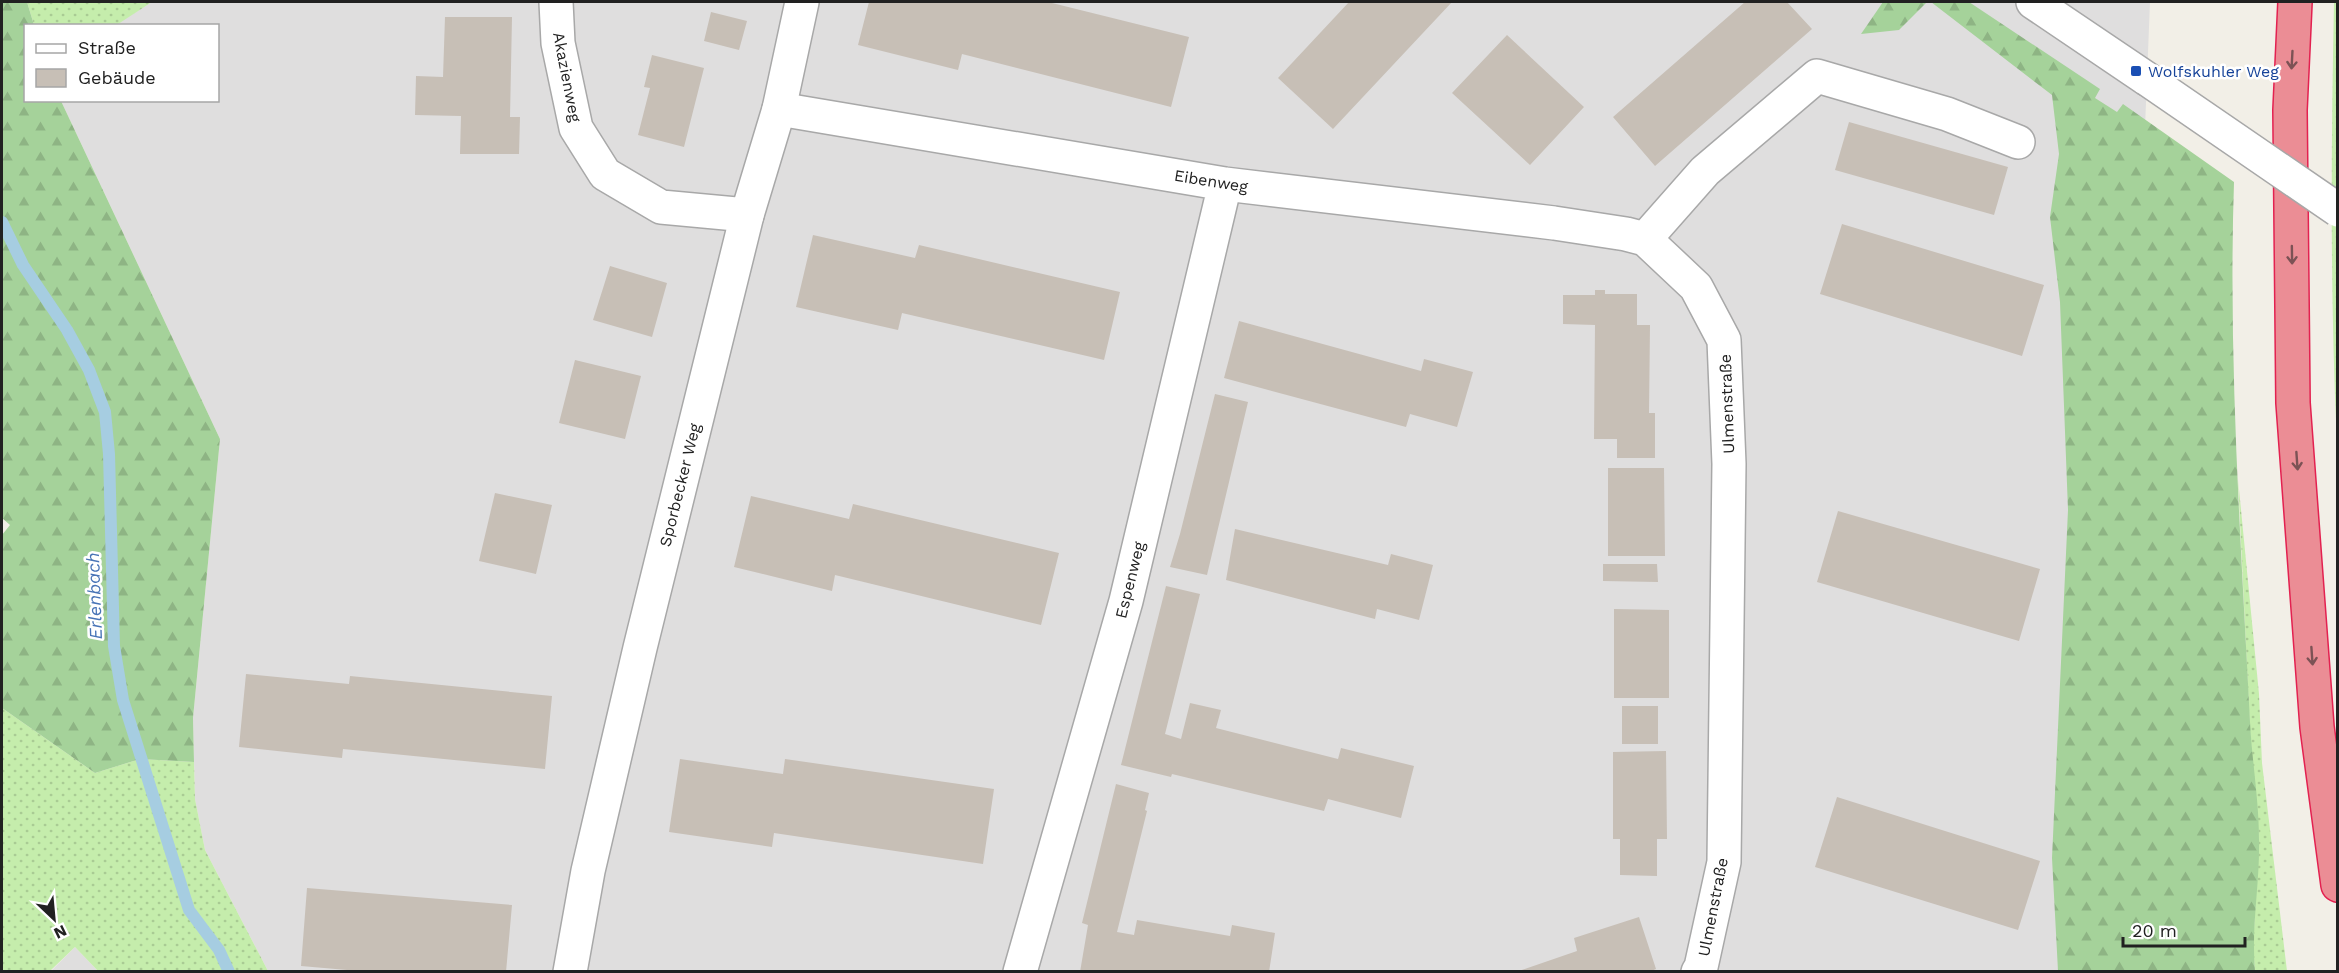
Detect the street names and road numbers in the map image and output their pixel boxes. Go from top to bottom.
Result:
street label: Akazienweg [549,30,585,124]
street label: Eibenweg [1173,166,1250,196]
street label: Ulmenstraße [1716,354,1738,454]
street label: Sporbecker Weg [655,421,705,549]
street label: Espenweg [1111,539,1149,620]
street label: Ulmenstraße [1694,856,1732,958]

